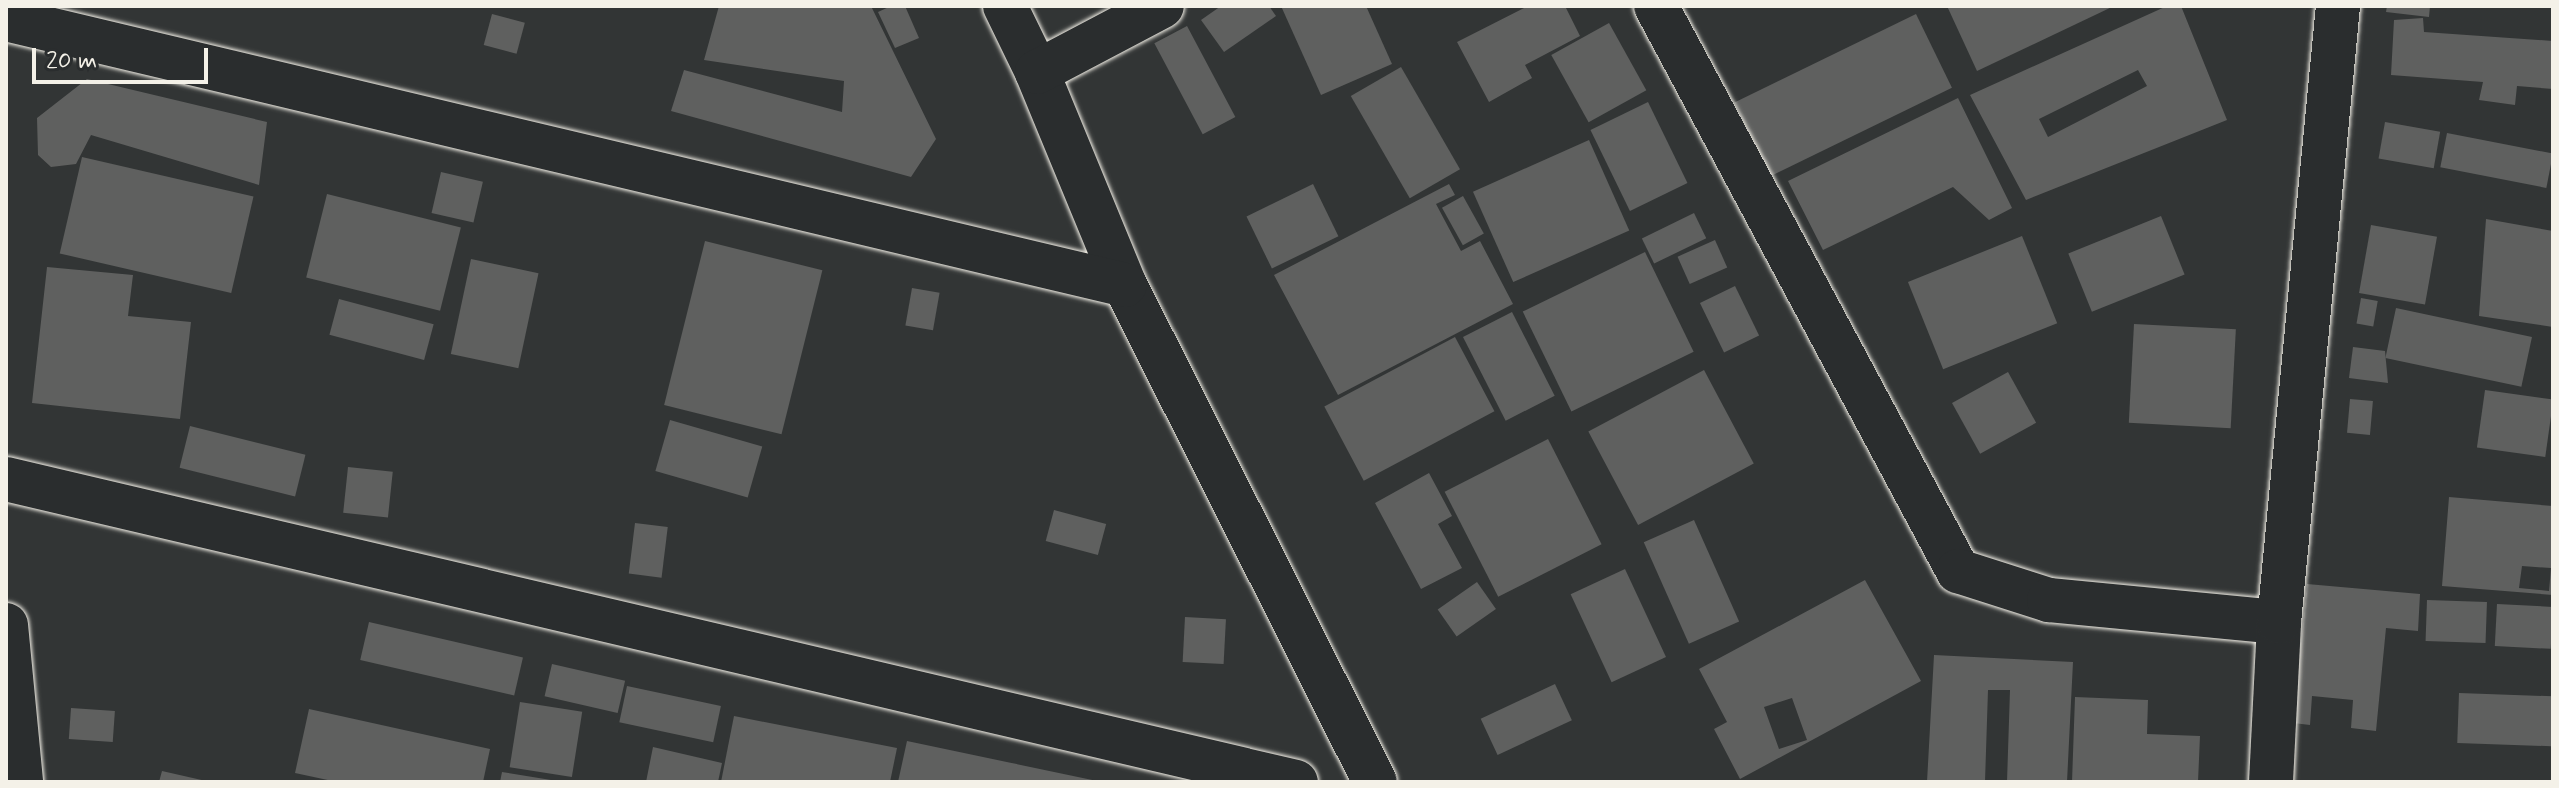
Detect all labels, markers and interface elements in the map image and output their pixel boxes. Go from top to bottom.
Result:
scale bar [36,32,212,82]
text: 20 m [46,46,97,77]

